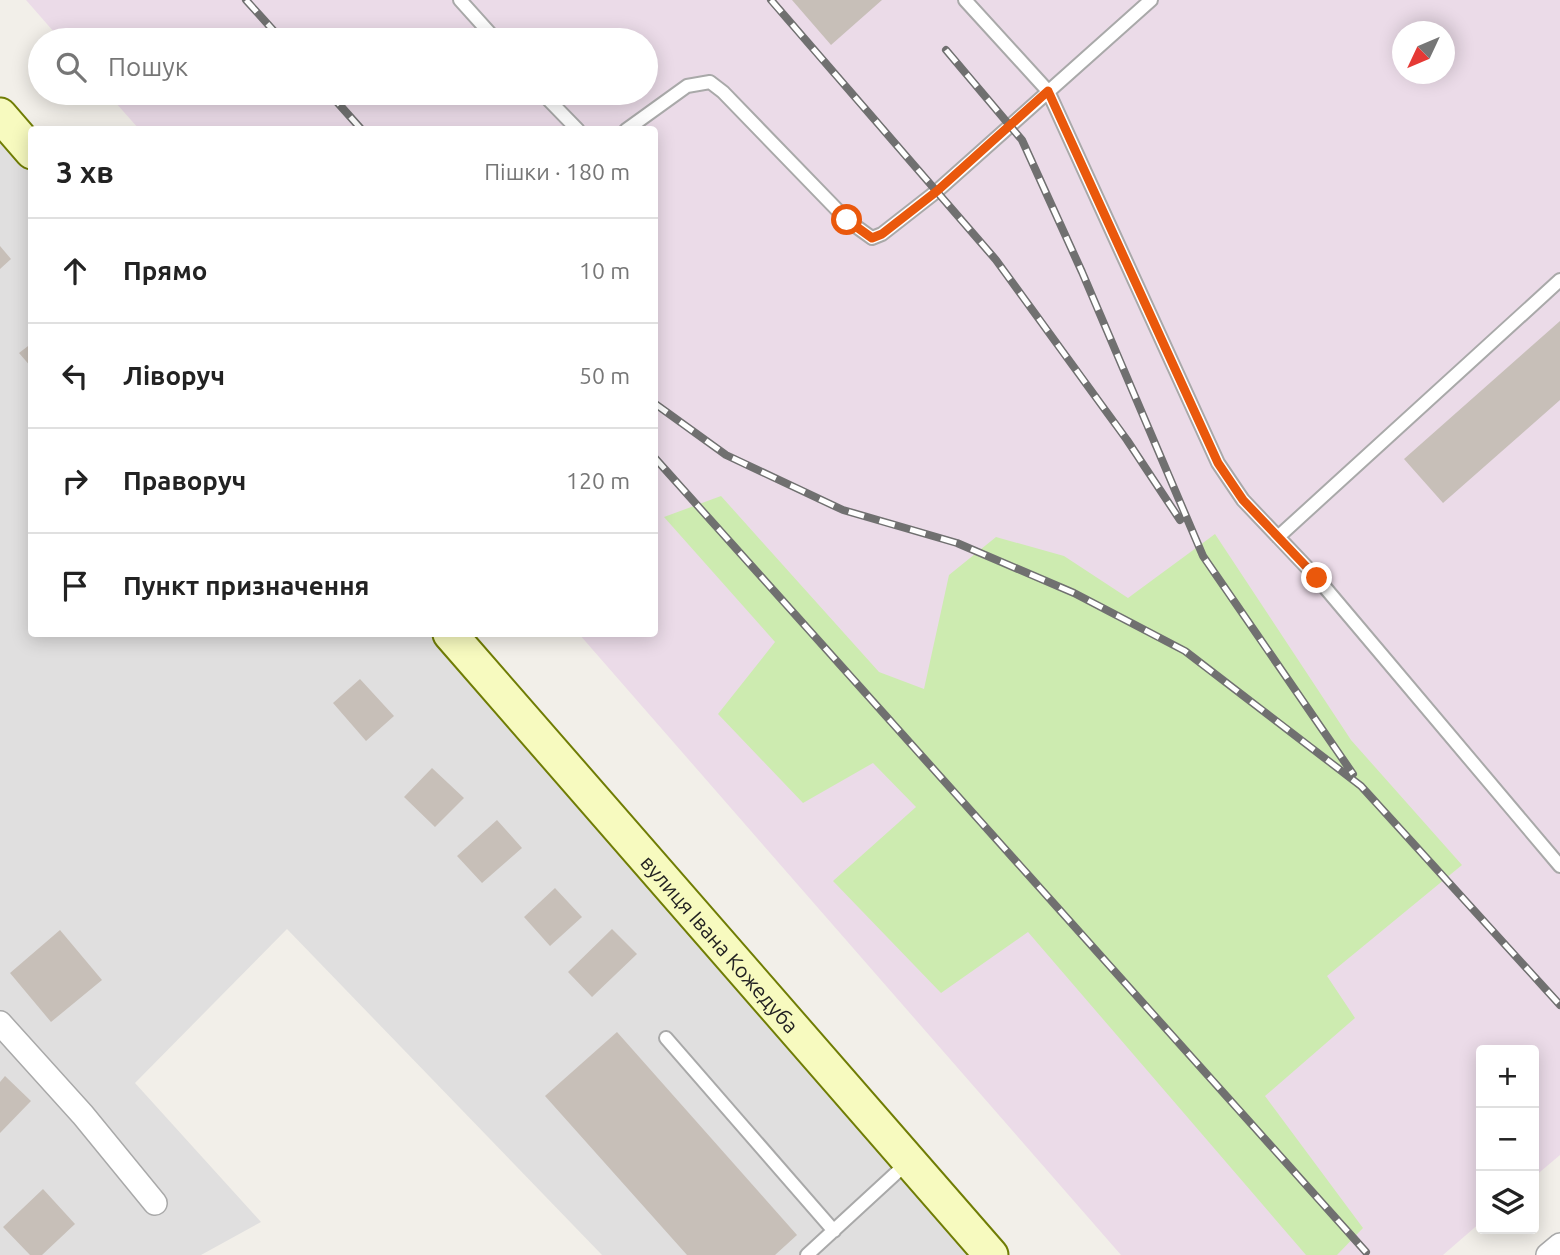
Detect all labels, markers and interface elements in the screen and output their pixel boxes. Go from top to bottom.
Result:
north arrow [1392,21,1455,84]
search box [28,28,658,105]
icon: search [52,48,90,86]
text: Пошук [108,52,188,81]
text: 3 хв [56,155,114,189]
text: Пішки · 180 m [484,159,630,184]
route start [831,204,862,235]
icon: ahead [56,252,94,290]
text: Прямо [123,256,207,285]
text: 10 m [579,258,630,283]
icon: left [56,357,94,395]
text: Ліворуч [123,361,225,390]
text: 50 m [579,363,630,388]
icon: right [56,462,94,500]
text: Праворуч [123,466,246,495]
text: 120 m [566,468,630,493]
route end [1301,562,1332,593]
icon: arrive [56,567,94,605]
text: Пункт призначення [123,571,369,600]
street label: вулиця Івана Кожедуба [636,850,804,1038]
map controls [1476,1045,1539,1234]
button: + [1476,1045,1539,1108]
button: − [1476,1108,1539,1171]
button: layers [1476,1171,1539,1234]

